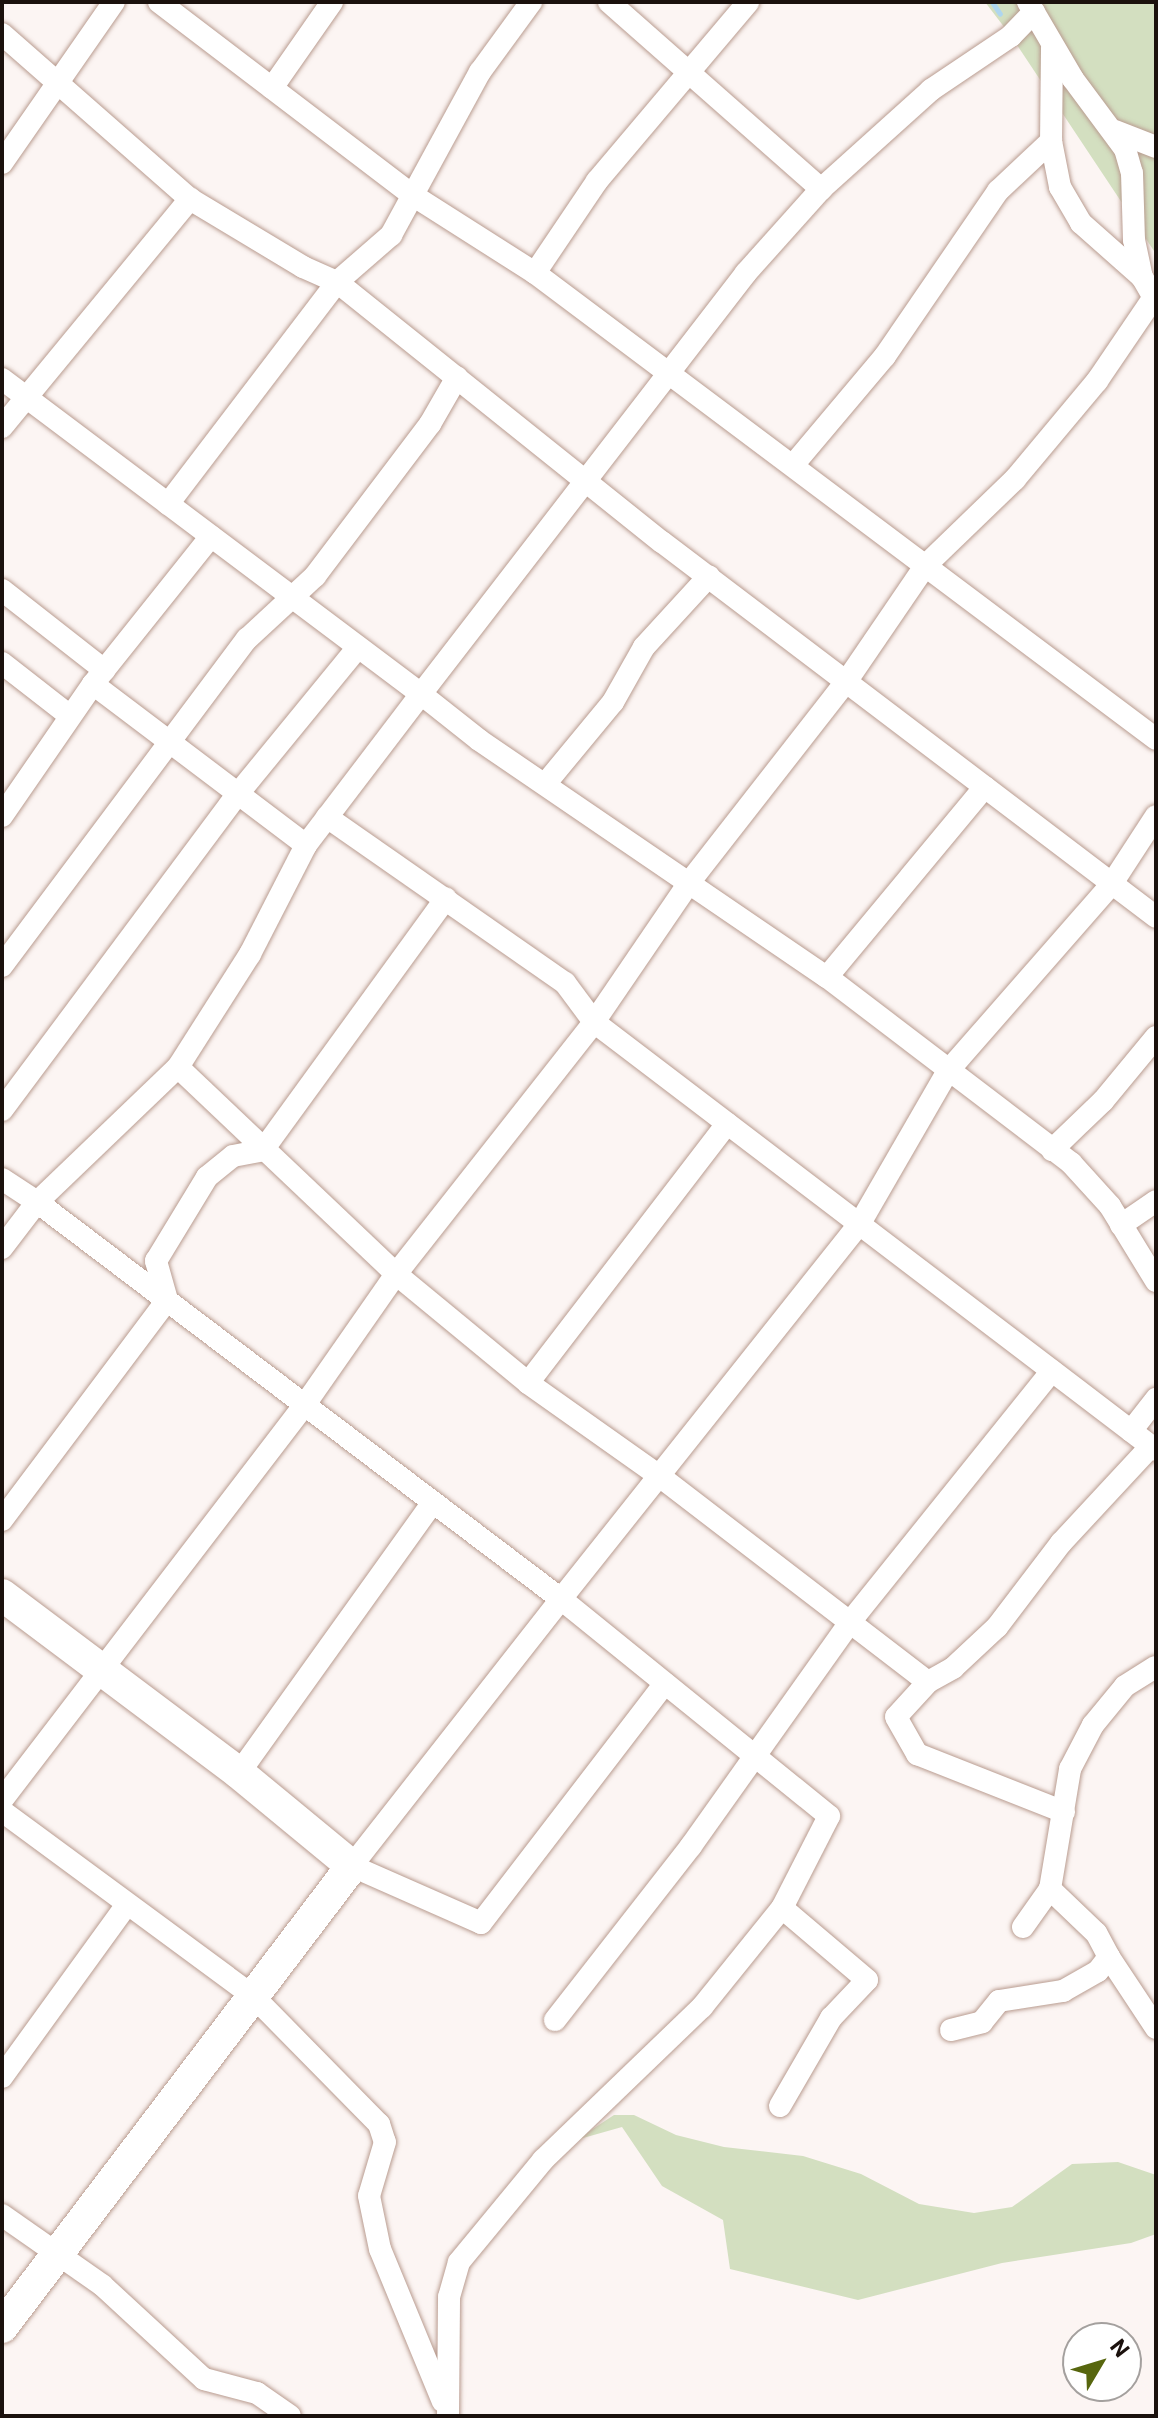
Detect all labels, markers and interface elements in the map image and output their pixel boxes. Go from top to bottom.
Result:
north arrow [1062,2322,1142,2402]
text: N [1105,2334,1134,2362]

